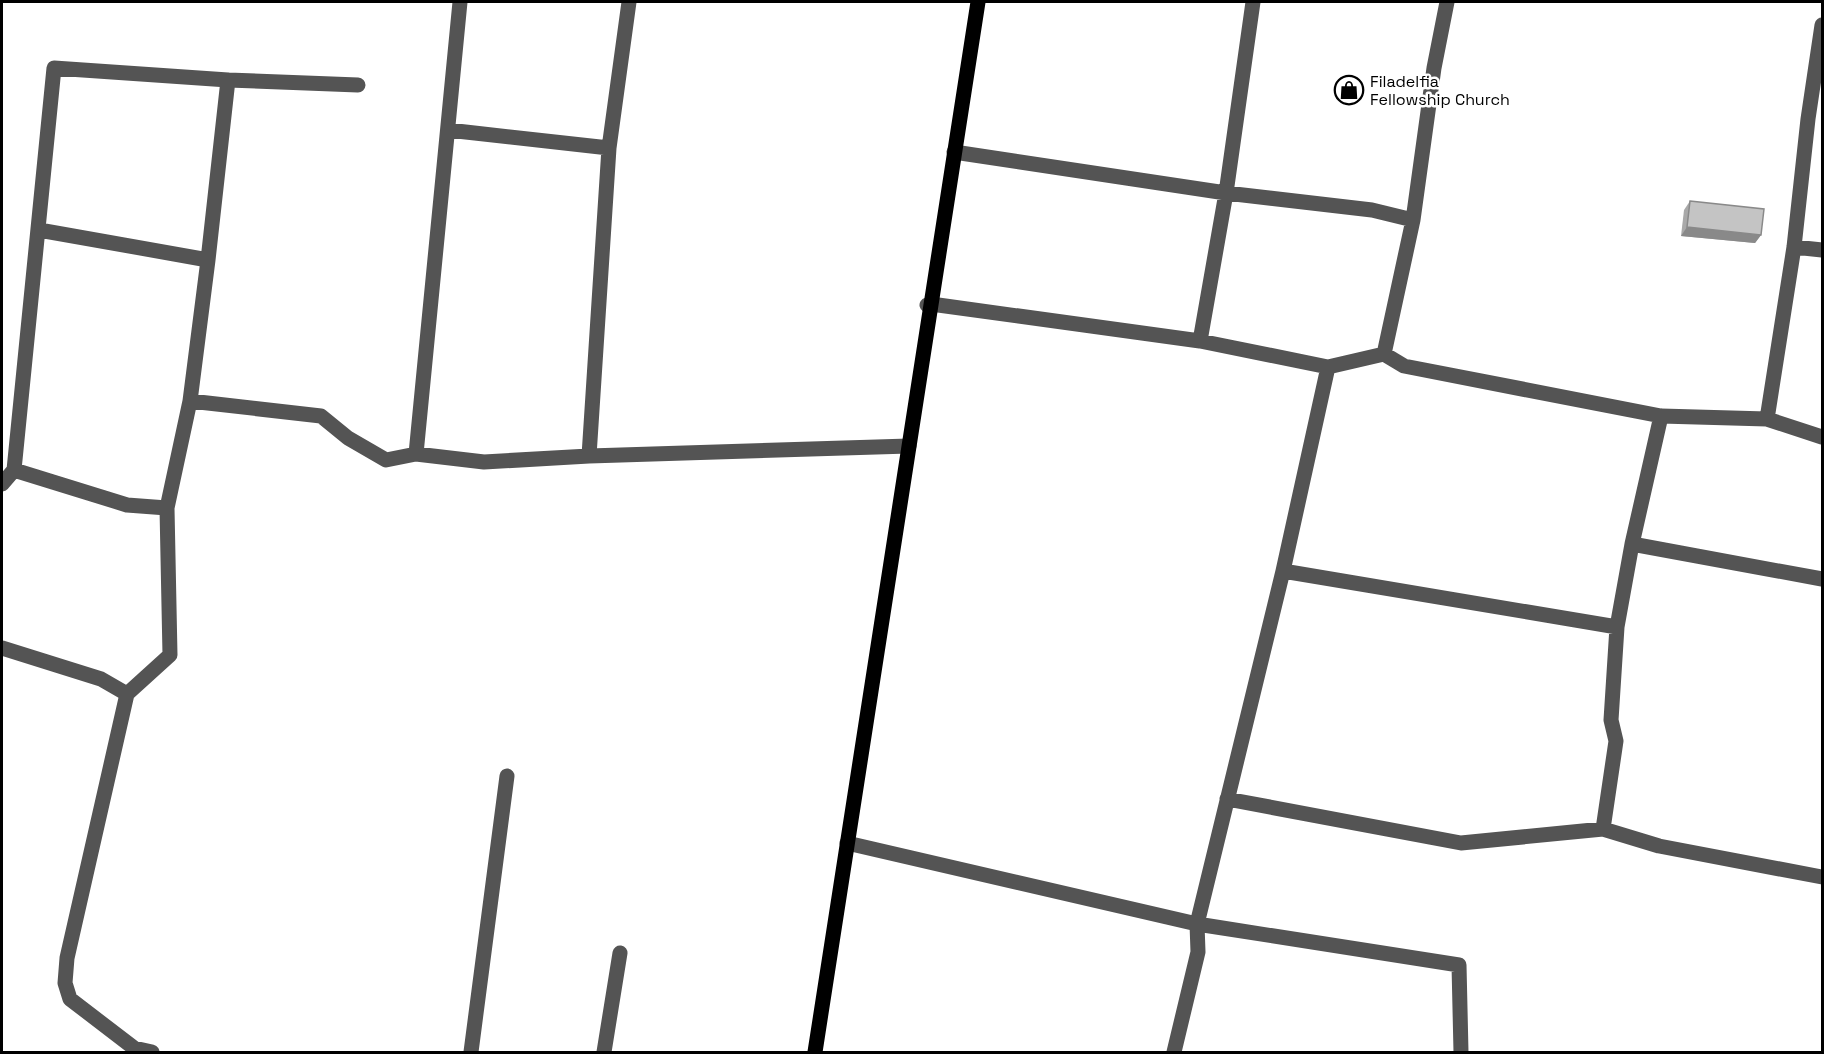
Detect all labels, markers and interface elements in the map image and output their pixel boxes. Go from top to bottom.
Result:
place label: Filadelfia Fellowship Church [1370,71,1510,110]
shop icon: Filadelfia Fellowship Church [1333,74,1365,106]

